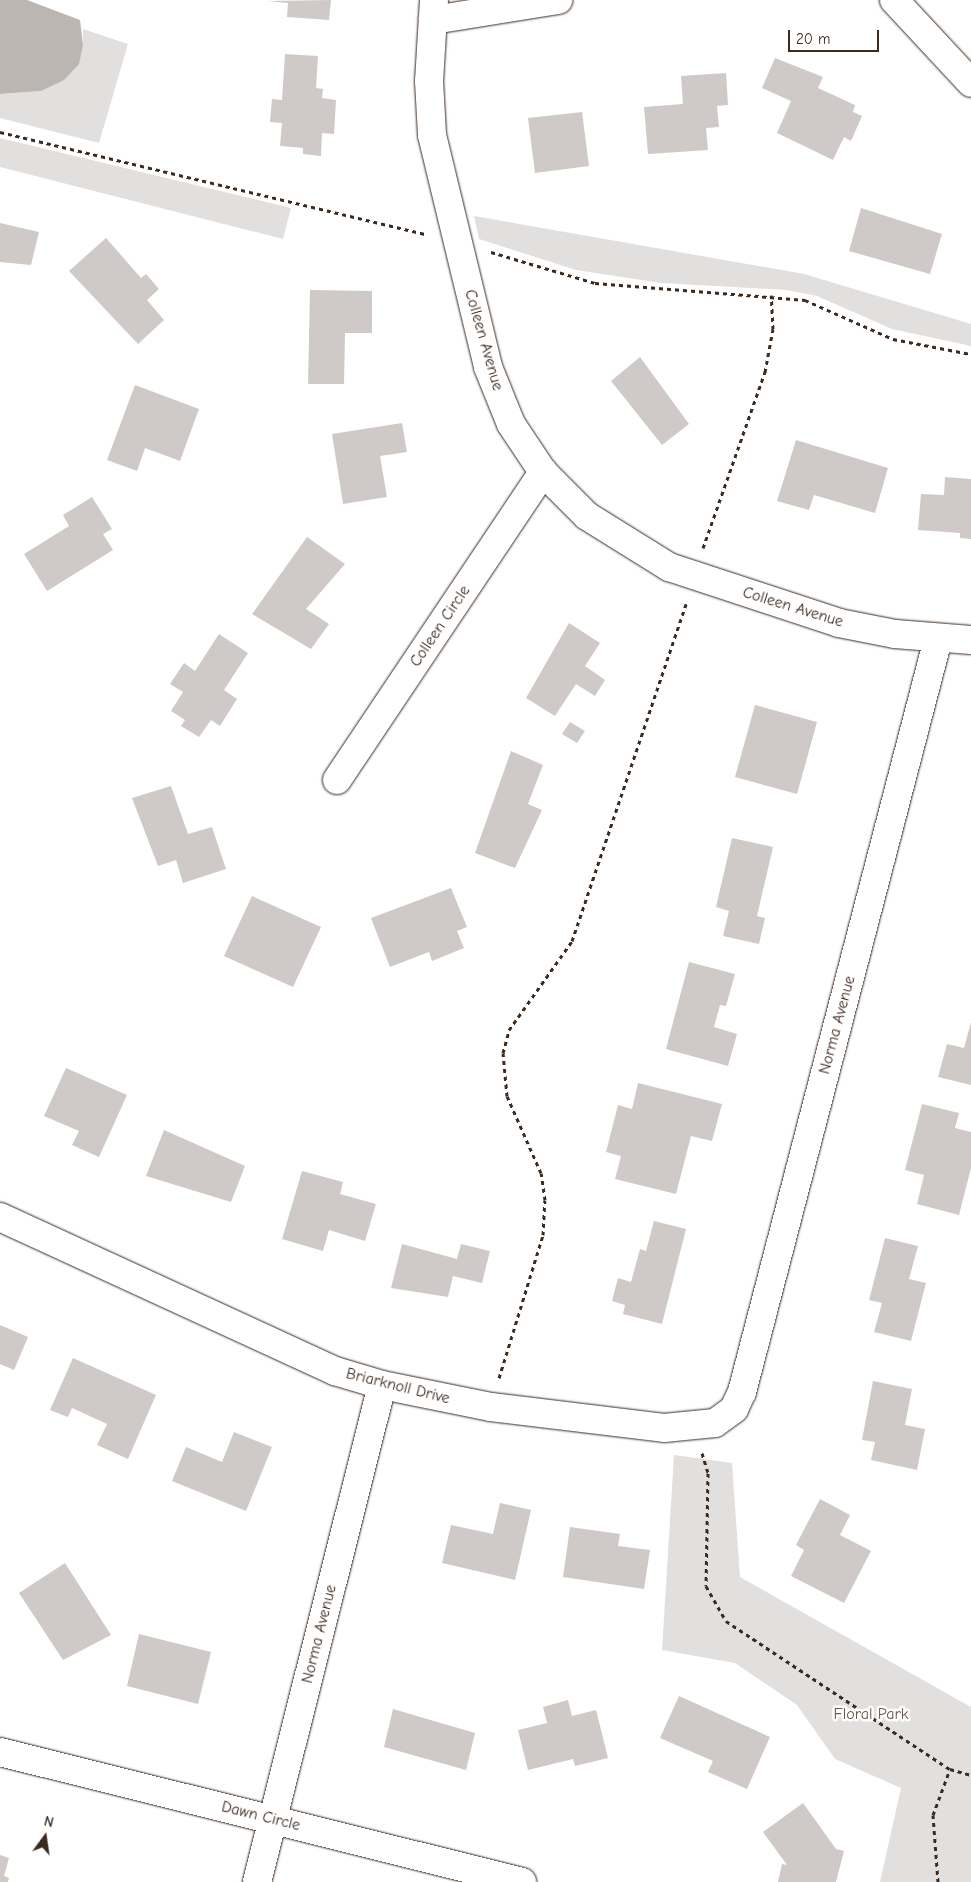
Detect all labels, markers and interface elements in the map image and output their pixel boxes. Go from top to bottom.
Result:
scale bar [791,20,882,52]
text: 20 m [796,30,830,48]
street label: Colleen Avenue [460,287,508,393]
street label: Colleen Circle [406,582,474,670]
street label: Colleen Avenue [740,583,846,631]
street label: Norma Avenue [815,974,859,1076]
street label: Briarknoll Drive [344,1364,452,1408]
street label: Norma Avenue [297,1583,341,1685]
park label: Floral Park [834,1704,908,1724]
street label: Dawn Circle [220,1797,302,1835]
north arrow [20,1812,70,1862]
text: N [42,1813,55,1831]

